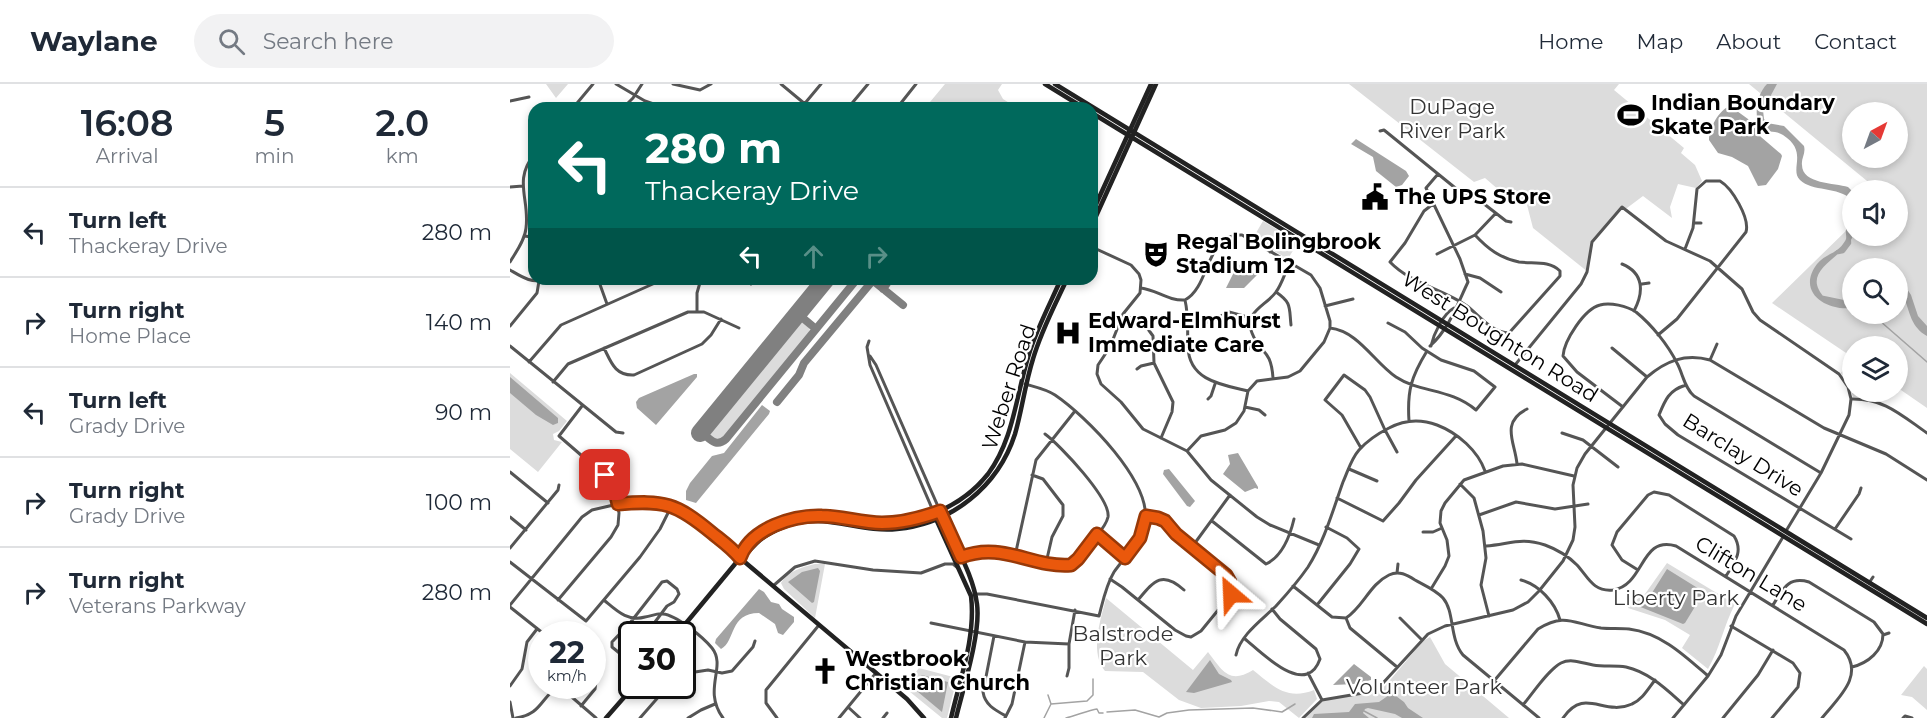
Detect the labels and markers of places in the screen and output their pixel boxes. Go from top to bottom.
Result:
place label: Indian Boundary Skate Park [1651,90,1835,139]
sports icon: Indian Boundary Skate Park [1616,100,1646,130]
public building icon: The UPS Store [1360,182,1390,212]
place label: The UPS Store [1395,184,1551,209]
place label: Regal Bolingbrook Stadium 12 [1176,229,1381,278]
theatre icon: Regal Bolingbrook Stadium 12 [1141,239,1171,269]
place label: Edward-Elmhurst Immediate Care [1088,308,1281,357]
hospital icon: Edward-Elmhurst Immediate Care [1053,318,1083,348]
pin [579,449,630,500]
place label: Westbrook Christian Church [845,646,1030,695]
church icon: Westbrook Christian Church [810,656,840,686]

